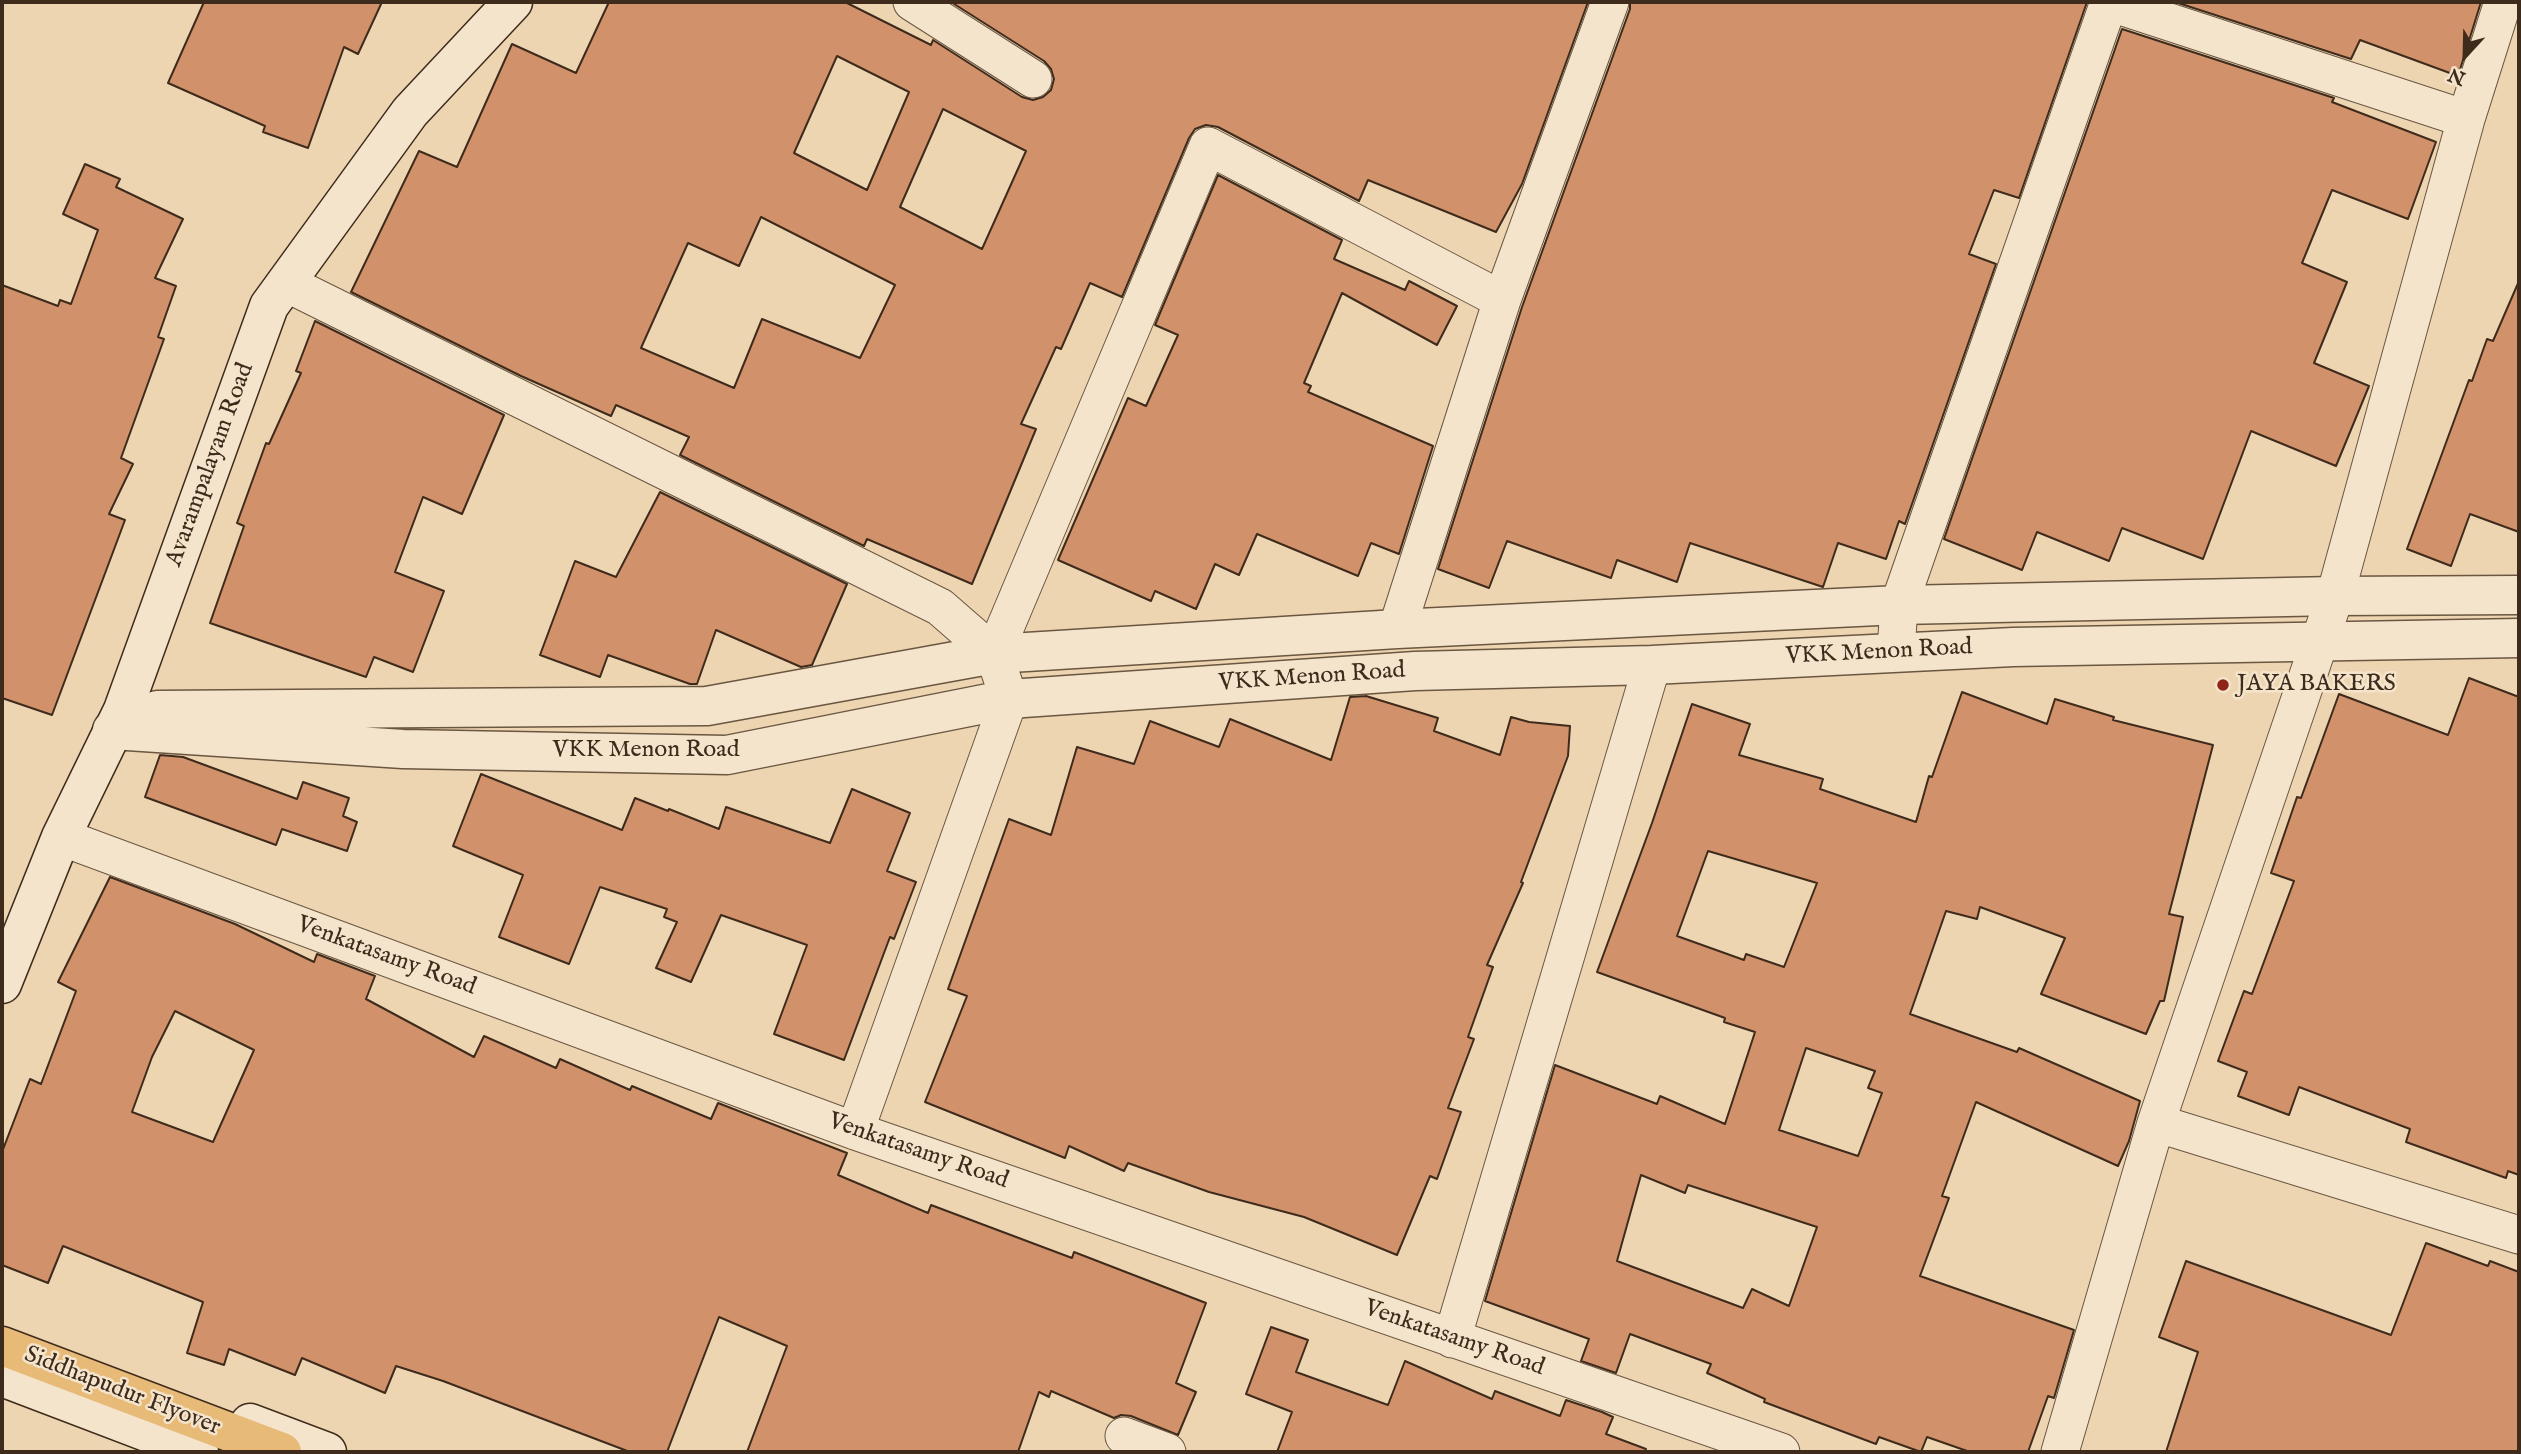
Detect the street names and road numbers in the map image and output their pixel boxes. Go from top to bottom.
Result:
street label: Avarampalayam Road [161,359,261,571]
street label: VKK Menon Road [1785,634,1973,672]
street label: VKK Menon Road [1218,657,1406,699]
street label: VKK Menon Road [553,737,739,765]
street label: Venkatasamy Road [292,911,480,1003]
street label: Venkatasamy Road [824,1108,1012,1196]
street label: Venkatasamy Road [1360,1295,1548,1383]
street label: Siddhapudur Flyover [20,1341,224,1443]

